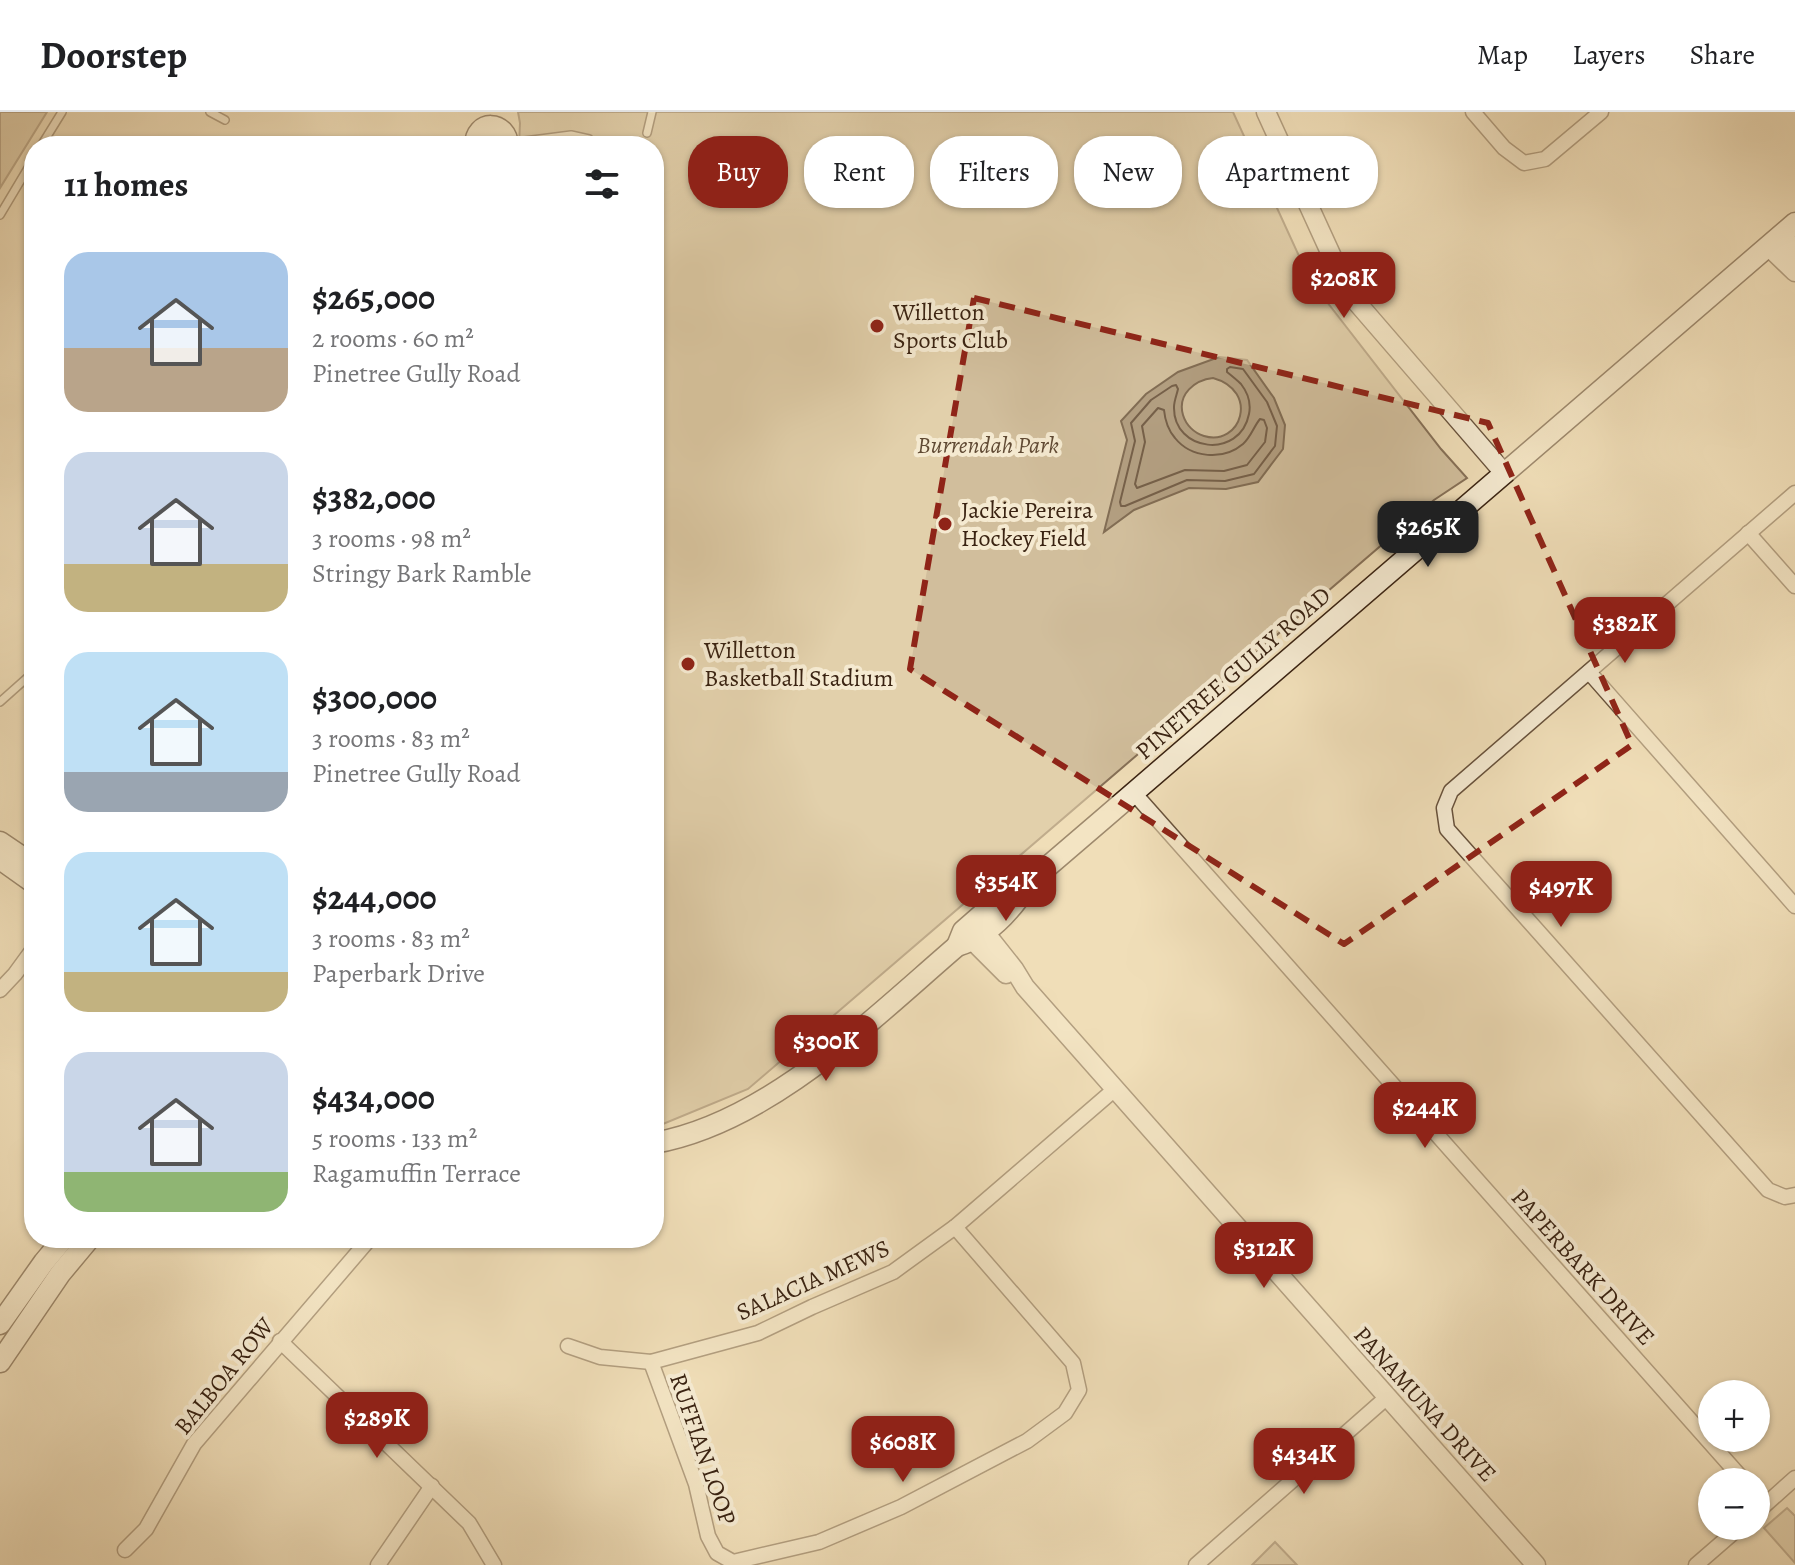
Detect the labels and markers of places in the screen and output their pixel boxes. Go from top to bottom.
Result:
pin: $208K [1288,252,1400,320]
place label: Willetton Sports Club [892,296,1008,356]
marker: Willetton Sports Club [868,317,886,335]
place label: Jackie Pereira Hockey Field [961,494,1094,554]
pin: $265K [1372,501,1484,569]
marker: Jackie Pereira Hockey Field [936,515,954,533]
pin: $382K [1569,597,1681,665]
place label: Willetton Basketball Stadium [703,634,894,694]
marker: Willetton Basketball Stadium [679,655,697,673]
pin: $354K [950,855,1062,923]
pin: $497K [1505,861,1617,929]
pin: $300K [770,1015,882,1083]
pin: $244K [1369,1082,1481,1150]
pin: $312K [1208,1222,1320,1290]
pin: $289K [321,1392,433,1460]
pin: $608K [847,1416,959,1484]
pin: $434K [1248,1428,1360,1496]

